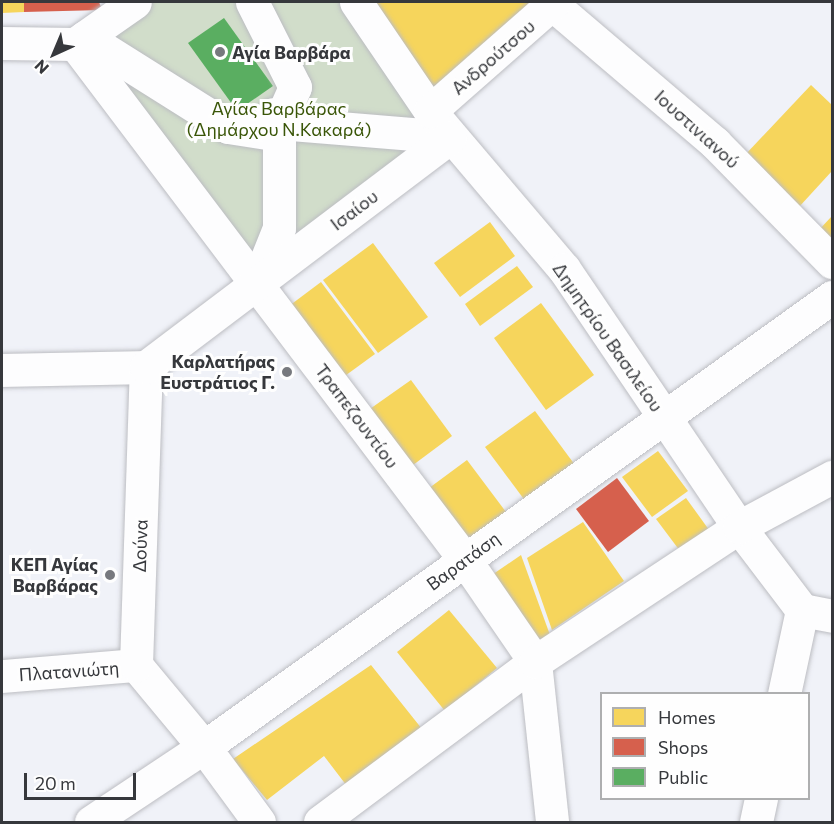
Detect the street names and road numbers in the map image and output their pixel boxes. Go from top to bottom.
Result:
street label: Ανδρούτσου [447,15,539,99]
street label: Ιουστινιανού [650,85,744,173]
street label: Ισαίου [326,185,382,235]
street label: Δημητρίου Βασιλείου [548,258,668,416]
street label: Τραπεζουντίου [311,360,403,472]
street label: Δούνα [128,519,152,573]
street label: Βαρατάση [422,527,504,595]
street label: Πλατανιώτη [18,657,120,685]

